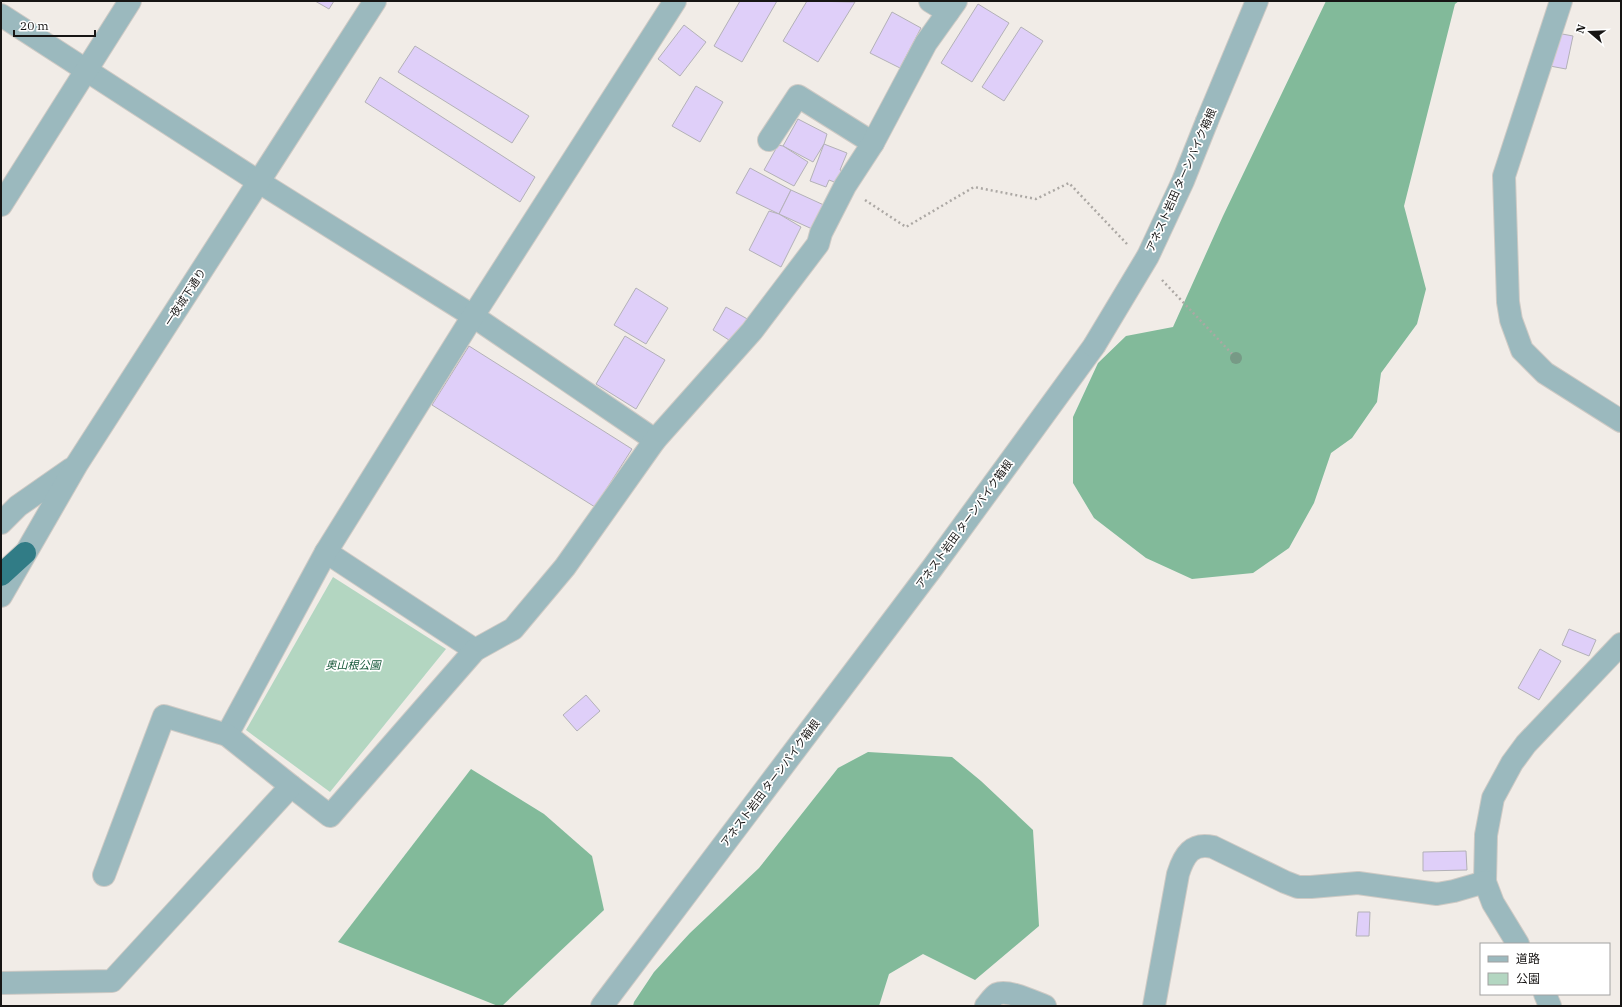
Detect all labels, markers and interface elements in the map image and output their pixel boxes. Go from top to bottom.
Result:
scale bar [14,12,95,38]
north arrow [1570,12,1610,52]
text: 20 m [20,18,49,33]
text: N [1573,22,1589,35]
street label: アネスト岩田 ターンパイク箱根 [1143,106,1219,254]
street label: 一夜城下通り [161,266,209,328]
street label: アネスト岩田 ターンパイク箱根 [913,457,1015,591]
park label: 奥山根公園 [326,658,382,672]
street label: アネスト岩田 ターンパイク箱根 [718,717,822,849]
legend [1480,943,1610,995]
text: 道路 [1516,951,1540,966]
text: 公園 [1516,971,1540,986]

